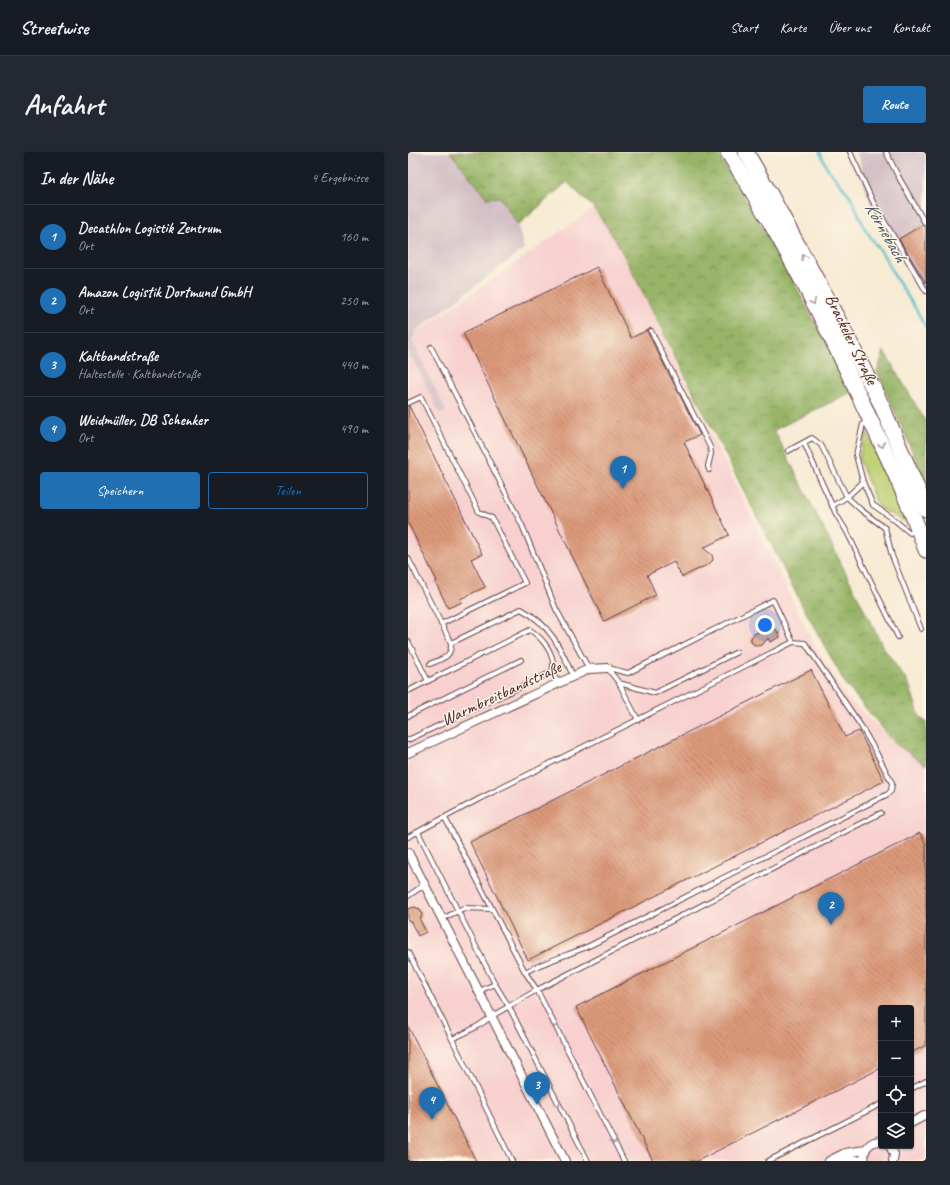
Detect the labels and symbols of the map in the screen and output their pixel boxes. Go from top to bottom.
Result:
water label: Körnebach [860,198,913,267]
one-way arrow [802,254,809,261]
street label: Brackeler Straße [821,290,883,389]
one-way arrow [809,298,816,306]
one-way arrow [877,440,885,448]
pin: 1 [610,456,636,489]
your location [755,615,775,635]
street label: Warmbreitbandstraße [438,656,566,730]
pin: 2 [818,892,844,925]
one-way arrow [550,1021,558,1028]
pin: 3 [524,1072,550,1105]
pin: 4 [419,1087,445,1120]
one-way arrow [554,1100,561,1107]
one-way arrow [609,1137,616,1144]

